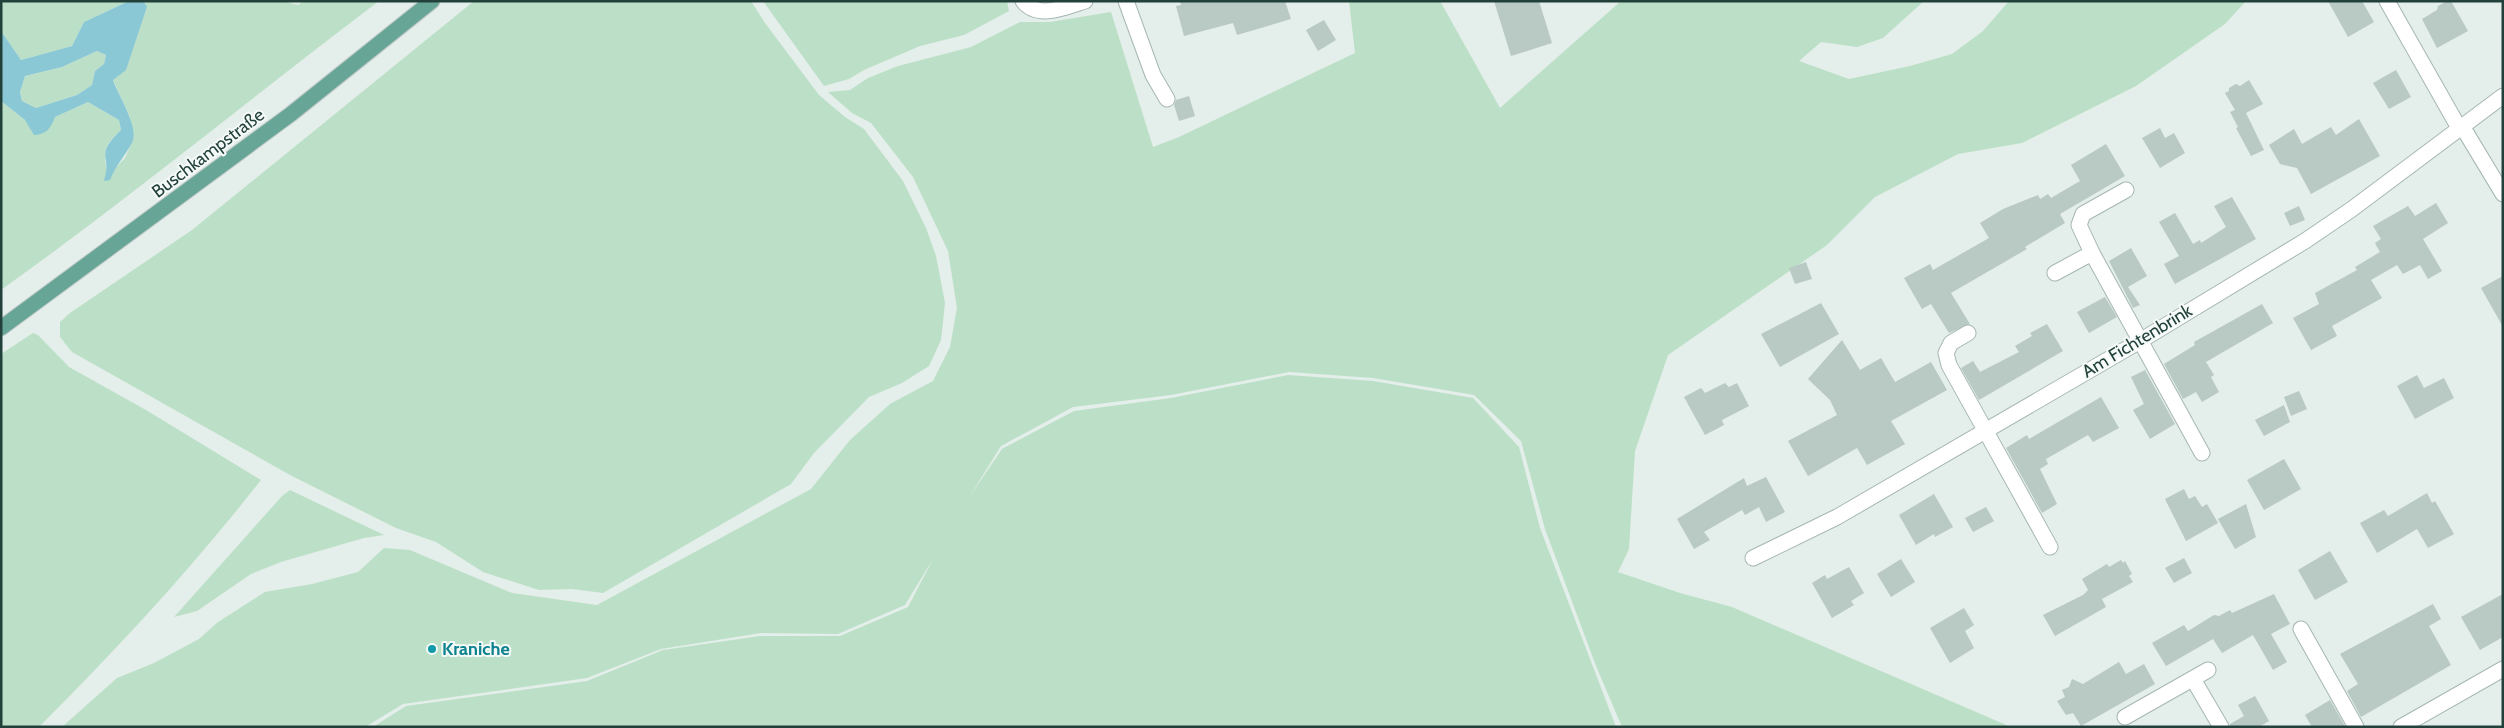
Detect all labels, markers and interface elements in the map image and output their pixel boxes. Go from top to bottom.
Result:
street label: Buschkampstraße [147,104,269,202]
street label: Am Fichtenbrink [2078,299,2197,383]
place label: Kraniche [442,638,510,660]
marker: Kraniche [426,643,438,655]

